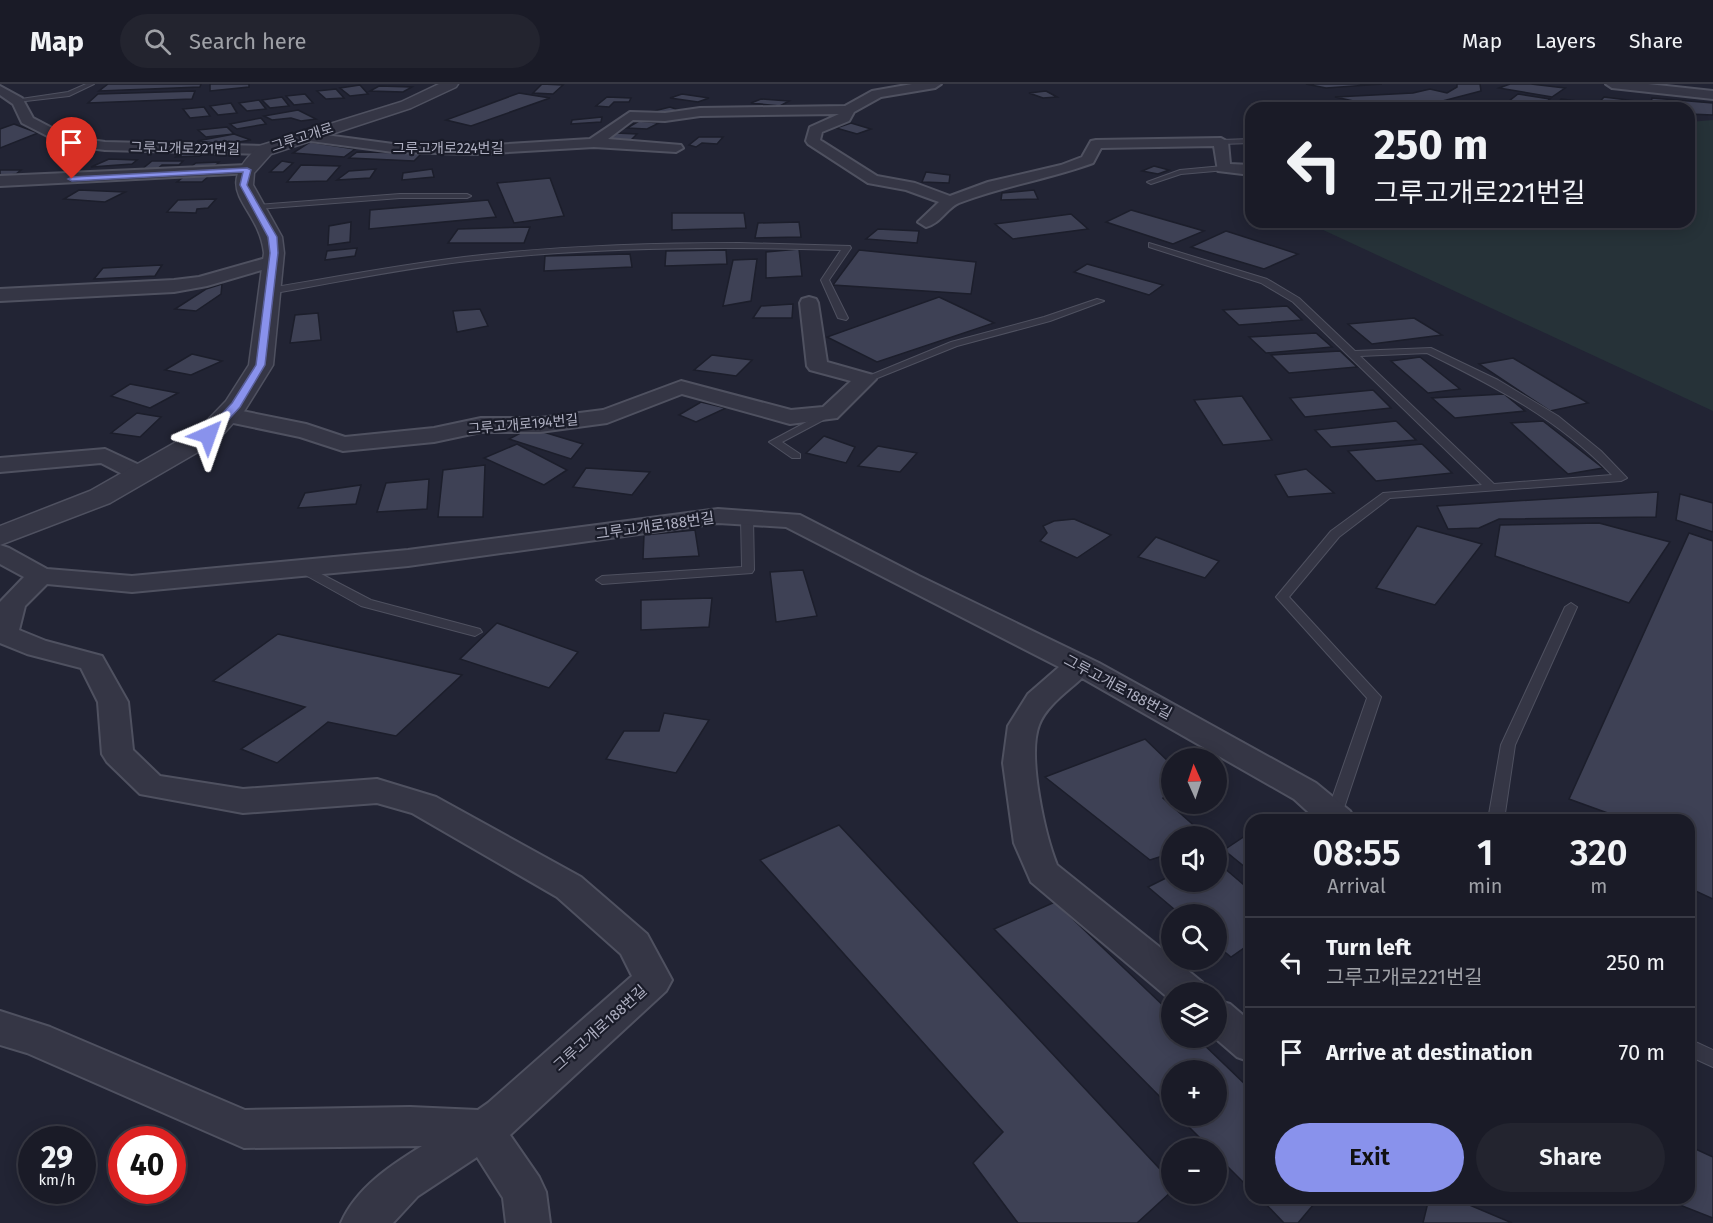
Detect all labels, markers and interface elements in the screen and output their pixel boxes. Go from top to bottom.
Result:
search box [120,14,540,68]
text: Map [30,25,84,58]
icon: search [141,25,174,58]
text: Search here [189,28,307,55]
text: Map [1462,28,1502,54]
text: Layers [1535,28,1596,54]
text: Share [1629,28,1683,54]
pin [46,117,97,179]
street label: 그루고개로 [269,119,336,156]
text: 250 m [1374,120,1488,170]
icon: arrive [55,126,88,159]
icon: left [1275,126,1353,204]
street label: 그루고개로221번길 [130,139,240,158]
street label: 그루고개로224번길 [392,140,504,157]
text: 그루고개로221번길 [1374,177,1586,209]
position arrow [176,403,240,467]
street label: 그루고개로194번길 [467,411,579,438]
street label: 그루고개로188번길 [595,509,715,543]
street label: 그루고개로188번길 [1061,651,1175,723]
north arrow [1161,748,1227,814]
map controls [1161,748,1227,1204]
button: sound [1161,826,1227,892]
text: 08:55 [1312,831,1401,875]
text: 1 [1477,831,1494,875]
text: 320 [1570,831,1628,875]
text: Arrival [1327,874,1386,898]
text: min [1468,874,1503,898]
text: m [1590,874,1607,898]
button: search [1161,904,1227,970]
text: Turn left [1326,934,1411,961]
icon: left [1275,946,1308,979]
text: 250 m [1606,949,1665,976]
text: 그루고개로221번길 [1326,965,1483,989]
street label: 그루고개로188번길 [550,981,650,1075]
button: layers [1161,982,1227,1048]
icon: arrive [1275,1036,1308,1069]
text: Arrive at destination [1326,1039,1533,1066]
text: 70 m [1619,1039,1665,1066]
button: + [1161,1060,1227,1126]
button: Exit [1275,1123,1464,1192]
button: Share [1476,1123,1665,1192]
speed limit sign: 40 [108,1126,186,1204]
button: − [1161,1138,1227,1204]
text: 29 [41,1140,73,1176]
text: km/h [38,1171,76,1189]

